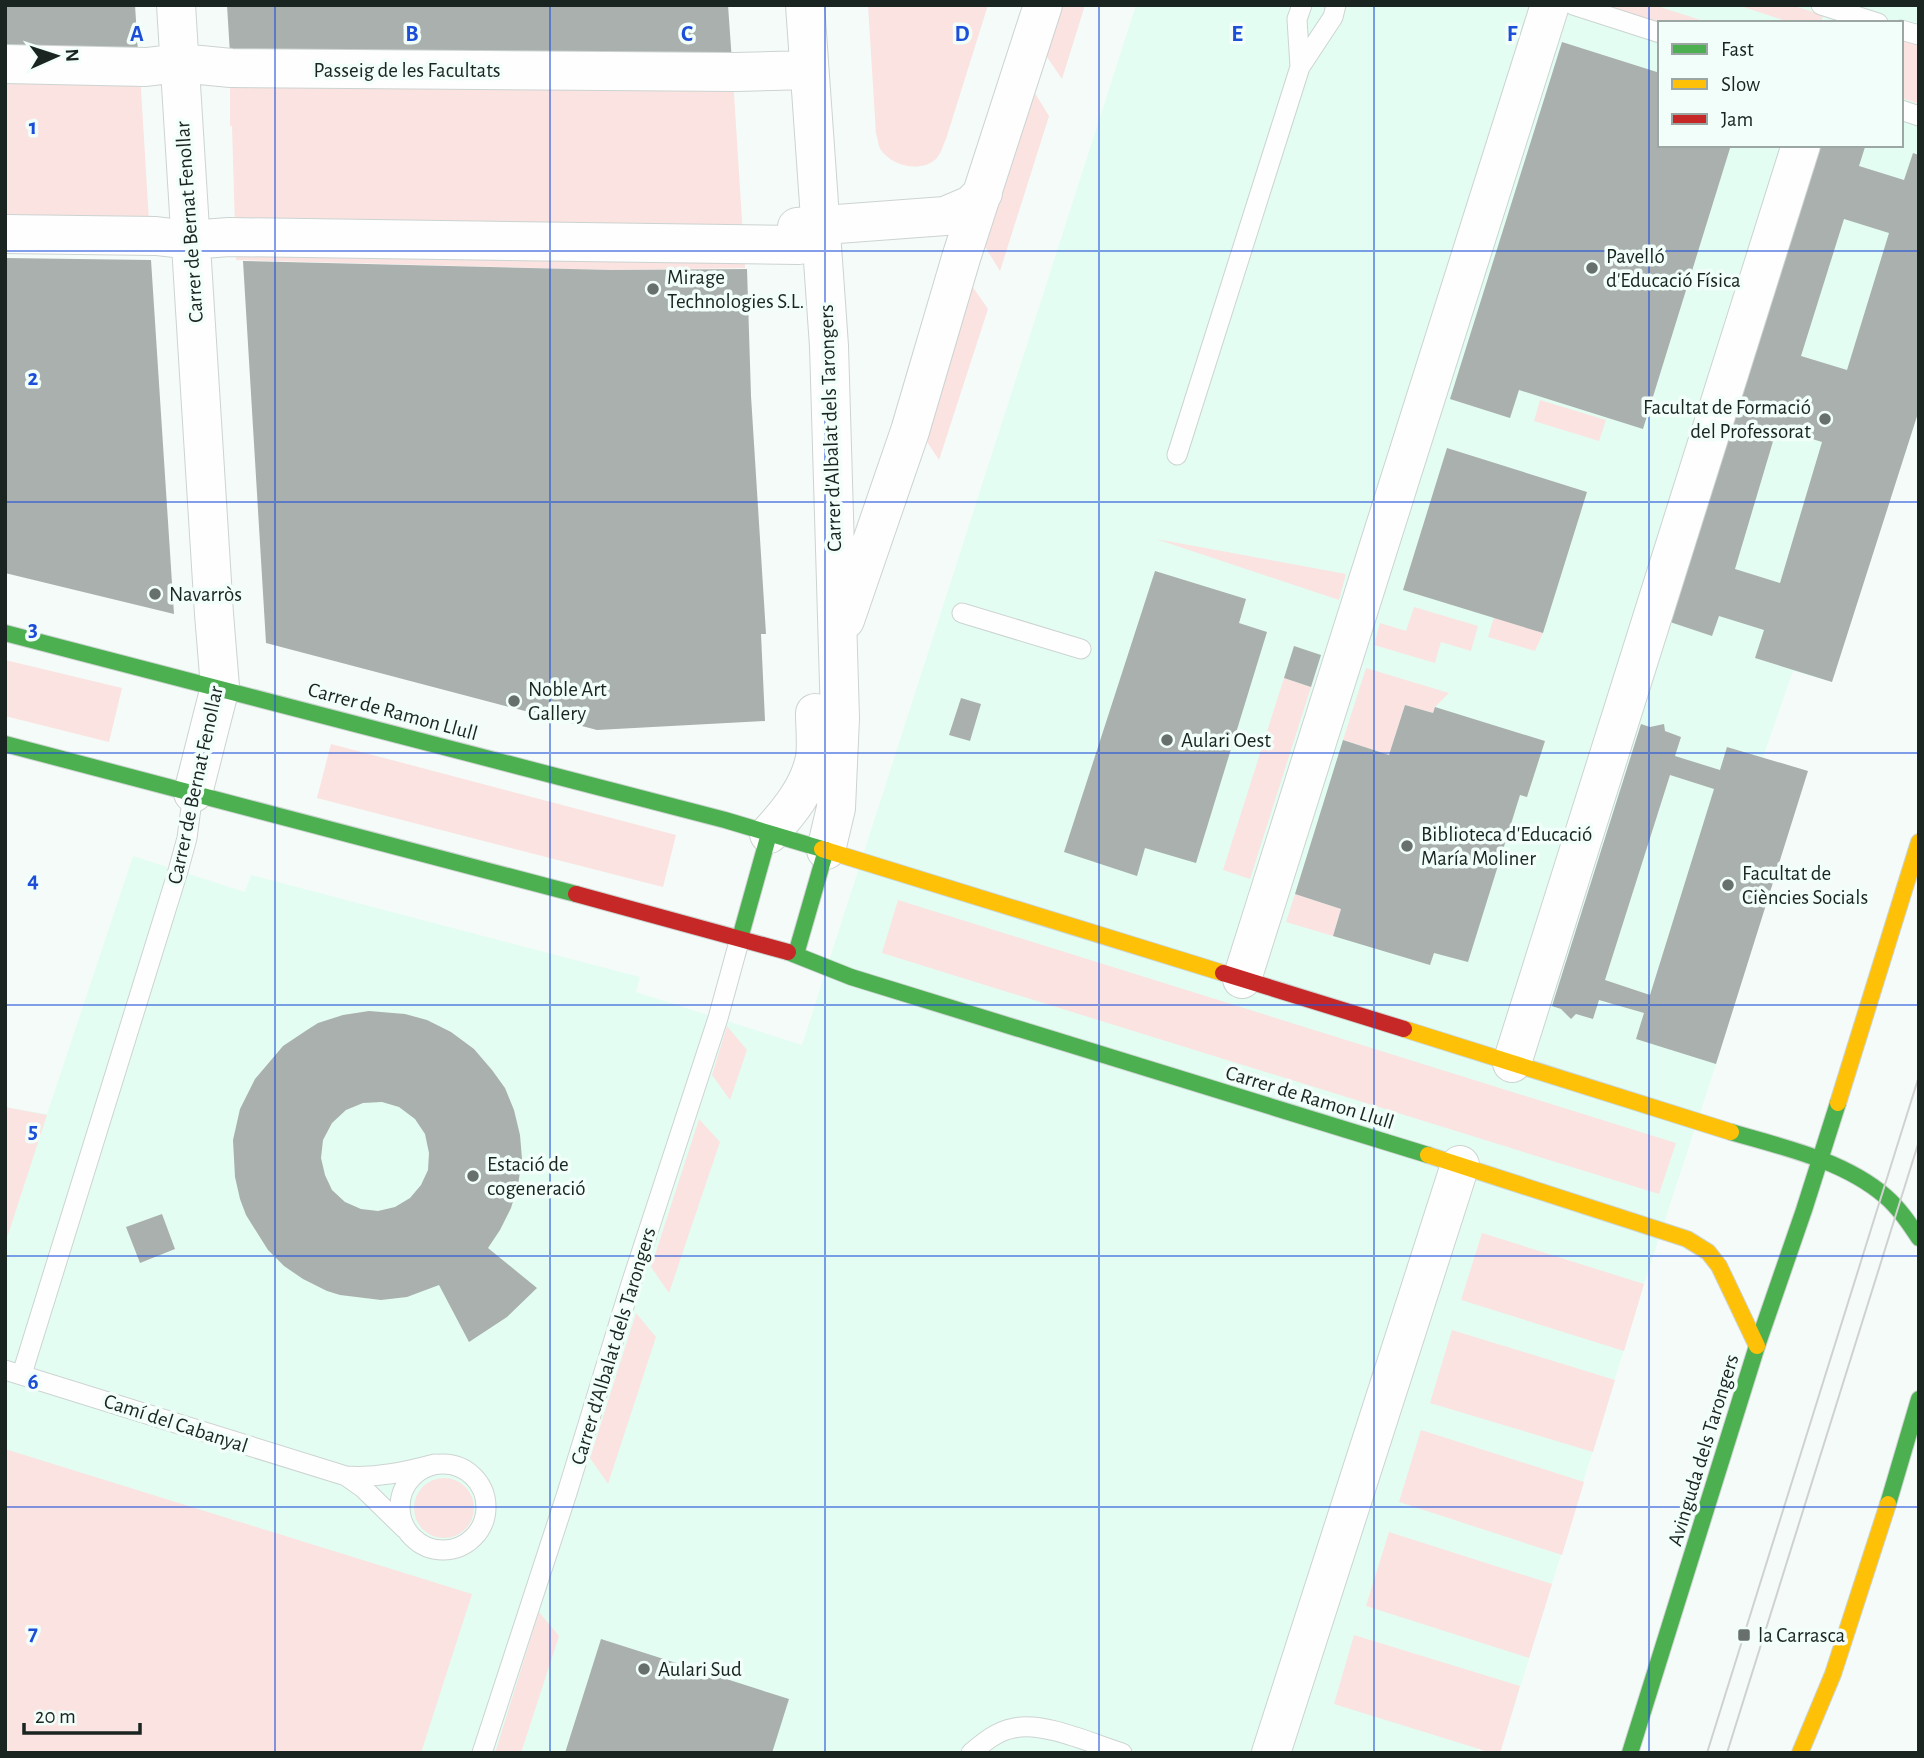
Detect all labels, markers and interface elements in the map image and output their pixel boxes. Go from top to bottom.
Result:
north arrow [21,21,91,91]
legend [1658,21,1903,147]
text: A [130,23,144,46]
text: B [405,23,419,46]
text: C [681,23,693,46]
text: D [954,23,970,46]
text: E [1231,23,1243,46]
text: F [1507,23,1518,46]
text: Fast [1721,39,1754,60]
text: N [62,48,81,62]
street label: Passeig de les Facultats [313,60,501,81]
text: Slow [1721,74,1760,95]
text: Jam [1721,109,1753,130]
text: 1 [29,116,37,139]
street label: Carrer de Bernat Fenollar [172,120,207,323]
place label: Pavelló d'Educació Física [1606,246,1741,291]
marker: Pavelló d'Educació Física [1584,260,1600,276]
place label: Mirage Technologies S.L. [667,267,804,312]
marker: Mirage Technologies S.L. [645,281,661,297]
street label: Carrer d'Albalat dels Tarongers [816,304,845,552]
text: 2 [28,367,39,390]
place label: Facultat de Formació del Professorat [1643,397,1811,442]
marker: Facultat de Formació del Professorat [1817,411,1833,427]
place label: Navarròs [169,584,242,605]
marker: Navarròs [147,586,163,602]
text: 3 [28,618,38,641]
street label: Carrer de Ramon Llull [306,679,480,744]
place label: Noble Art Gallery [528,679,607,724]
street label: Carrer de Bernat Fenollar [164,684,227,886]
marker: Noble Art Gallery [506,693,522,709]
place label: Aulari Oest [1181,730,1271,751]
marker: Aulari Oest [1159,732,1175,748]
place label: Biblioteca d'Educació María Moliner [1421,824,1592,869]
marker: Biblioteca d'Educació María Moliner [1399,838,1415,854]
place label: Facultat de Ciències Socials [1742,863,1868,908]
text: 4 [27,869,39,892]
marker: Facultat de Ciències Socials [1720,877,1736,893]
street label: Carrer de Ramon Llull [1223,1062,1397,1133]
text: 5 [28,1120,38,1143]
place label: Estació de cogeneració [487,1154,586,1199]
marker: Estació de cogeneració [465,1168,481,1184]
street label: Carrer d'Albalat dels Tarongers [567,1225,660,1468]
street label: Avinguda dels Tarongers [1664,1352,1743,1548]
text: 6 [27,1371,39,1394]
street label: Camí del Cabanyal [101,1390,250,1457]
text: 7 [28,1622,38,1645]
place label: la Carrasca [1758,1625,1845,1646]
marker: la Carrasca [1736,1627,1752,1643]
place label: Aulari Sud [658,1659,742,1680]
marker: Aulari Sud [636,1661,652,1677]
scale bar [24,1692,140,1736]
text: 20 m [35,1706,76,1727]

